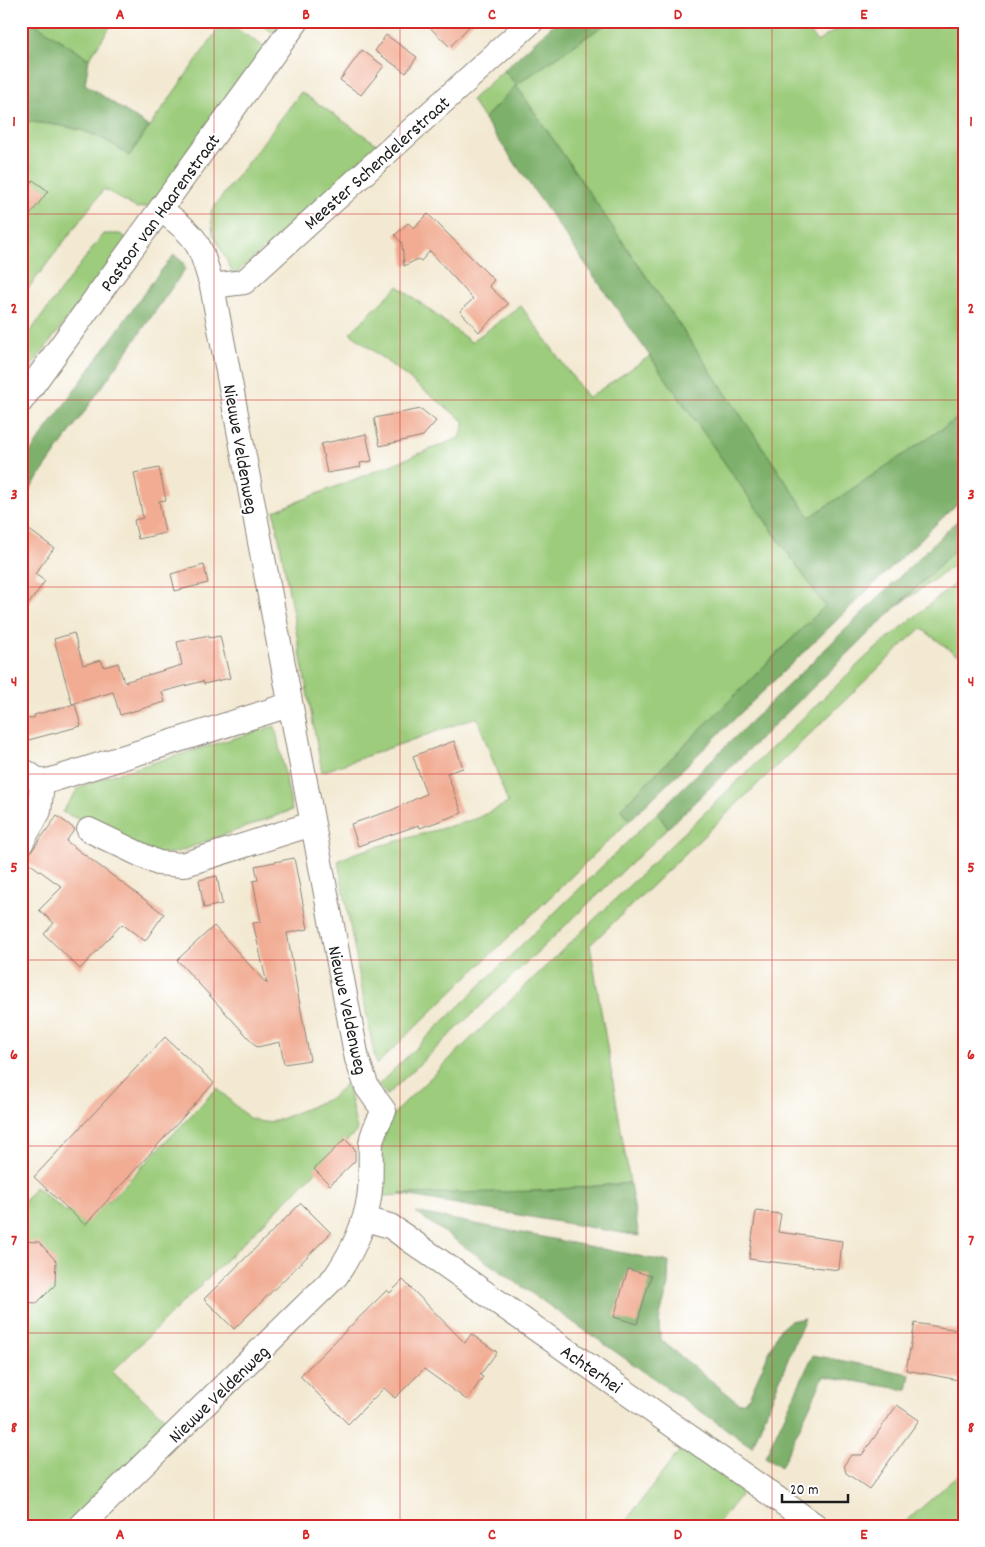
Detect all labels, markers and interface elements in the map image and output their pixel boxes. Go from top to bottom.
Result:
text: A [116,4,125,27]
text: B [302,4,310,27]
text: C [488,4,496,27]
text: D [674,4,683,27]
text: E [860,4,868,27]
street label: Meester Schendelerstraat [299,91,457,238]
text: 1 [12,111,16,134]
text: 1 [969,111,973,134]
street label: Pastoor van Haarenstraat [95,129,228,299]
text: 2 [11,298,18,321]
text: 2 [968,298,975,321]
street label: Nieuwe Veldenweg [214,383,263,517]
text: 3 [10,484,18,507]
text: 3 [967,484,975,507]
text: 4 [11,671,17,694]
text: 4 [968,671,974,694]
text: 5 [10,857,18,880]
text: 5 [967,857,975,880]
street label: Nieuwe Veldenweg [319,944,372,1078]
text: 6 [10,1044,18,1067]
text: 6 [967,1044,975,1067]
text: 7 [11,1230,17,1253]
text: 7 [968,1230,974,1253]
street label: Nieuwe Veldenweg [164,1340,277,1451]
street label: Achterhei [554,1340,627,1402]
text: 8 [11,1417,18,1440]
text: 8 [968,1417,975,1440]
scale bar [782,1472,849,1504]
text: 20 m [790,1480,818,1502]
text: A [116,1524,125,1547]
text: B [302,1524,310,1547]
text: C [488,1524,496,1547]
text: D [674,1524,683,1547]
text: E [860,1524,868,1547]

